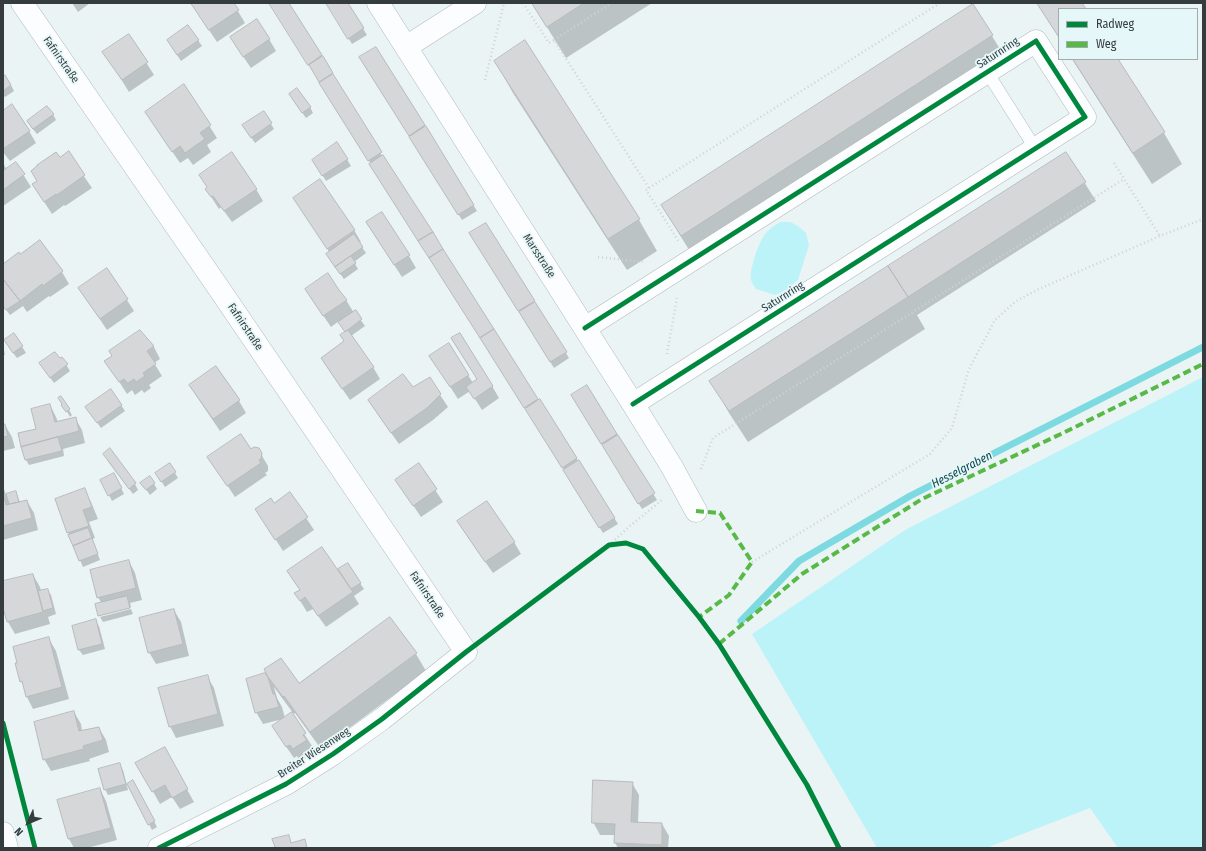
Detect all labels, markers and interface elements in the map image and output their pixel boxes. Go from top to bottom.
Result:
legend [1058,8,1198,60]
text: Radweg [1096,17,1134,31]
street label: Fafnirstraße [40,34,82,86]
street label: Saturnring [975,35,1021,71]
text: Weg [1096,37,1116,51]
street label: Marsstraße [520,231,558,281]
street label: Saturnring [759,279,807,315]
street label: Fafnirstraße [225,301,265,353]
water label: Hesselgraben [929,449,995,491]
street label: Fafnirstraße [407,569,447,621]
street label: Breiter Wiesenweg [276,725,352,781]
north arrow [8,803,48,843]
text: N [12,825,26,839]

